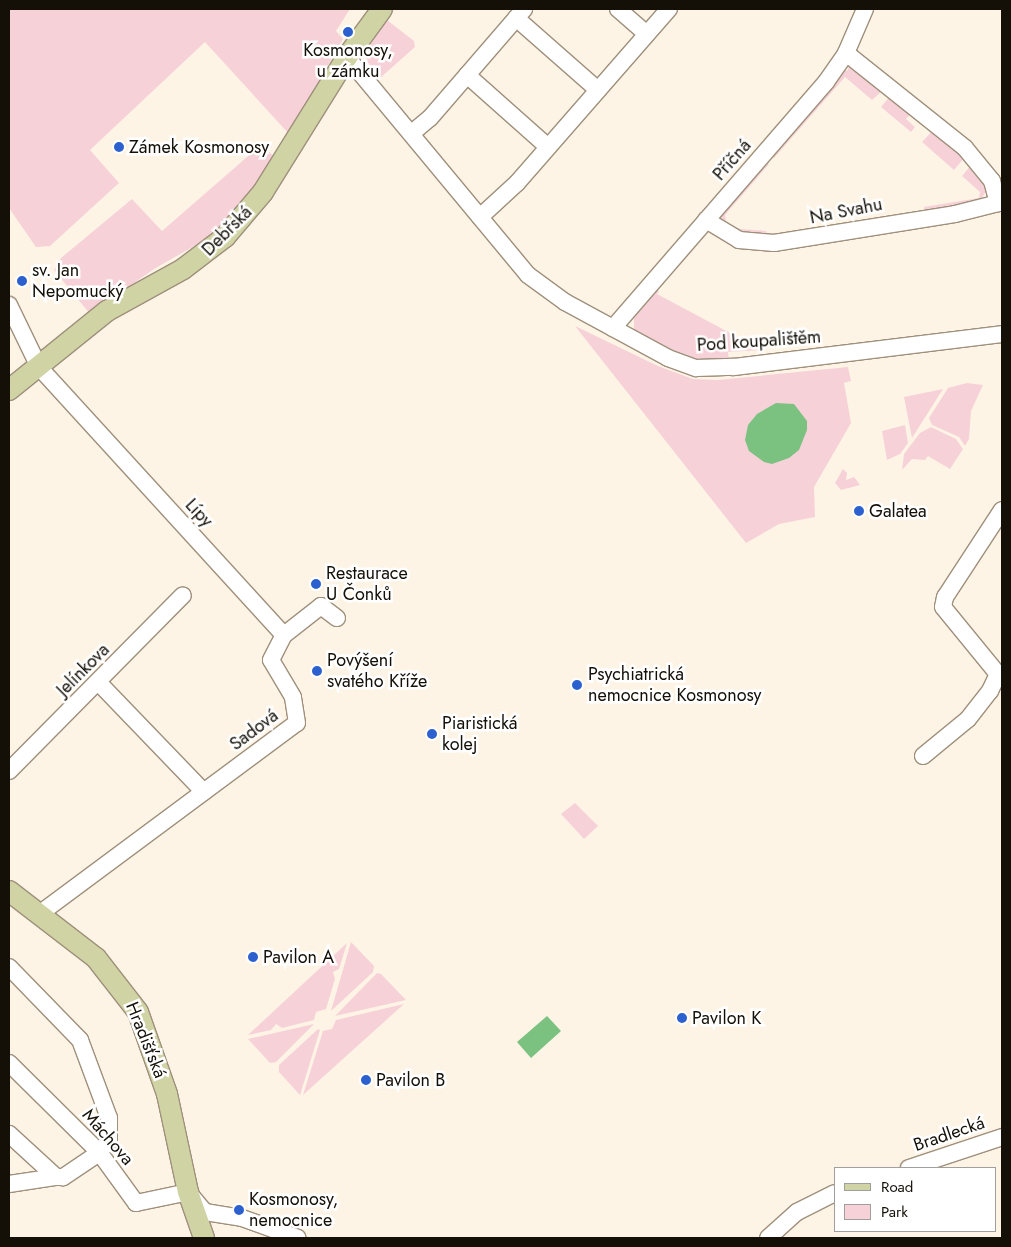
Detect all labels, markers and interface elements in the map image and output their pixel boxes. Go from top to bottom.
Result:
marker: Kosmonosy, u zámku [342,26,354,38]
place label: Kosmonosy, u zámku [303,40,393,82]
street label: Příčná [708,135,756,185]
place label: Zámek Kosmonosy [129,136,269,158]
marker: Zámek Kosmonosy [113,141,125,153]
street label: Na Svahu [808,193,884,229]
street label: Debřská [197,201,257,261]
place label: sv. Jan Nepomucký [32,260,124,302]
marker: sv. Jan Nepomucký [16,275,28,287]
street label: Pod koupalištěm [696,326,822,356]
street label: Lípy [181,494,217,532]
place label: Galatea [869,500,927,522]
marker: Galatea [853,505,865,517]
place label: Restaurace U Čonků [326,563,408,606]
marker: Restaurace U Čonků [310,578,322,590]
street label: Jelínkova [52,639,114,701]
place label: Povýšení svatého Kříže [327,650,427,692]
place label: Psychiatrická nemocnice Kosmonosy [588,664,762,706]
marker: Povýšení svatého Kříže [311,665,323,677]
marker: Psychiatrická nemocnice Kosmonosy [570,678,584,692]
street label: Sadová [226,705,282,755]
place label: Piaristická kolej [442,713,518,756]
marker: Piaristická kolej [426,728,438,740]
place label: Pavilon A [263,946,334,968]
marker: Pavilon A [247,951,259,963]
street label: Hradišťská [121,999,171,1081]
place label: Pavilon K [692,1007,761,1029]
marker: Pavilon K [676,1012,688,1024]
place label: Pavilon B [376,1069,445,1091]
marker: Pavilon B [360,1074,372,1086]
street label: Máchova [78,1104,138,1170]
street label: Bradlecká [911,1112,987,1156]
legend [834,1167,996,1232]
text: Road [881,1176,913,1198]
place label: Kosmonosy, nemocnice [249,1189,338,1232]
text: Park [881,1201,908,1223]
marker: Kosmonosy, nemocnice [233,1204,245,1216]

